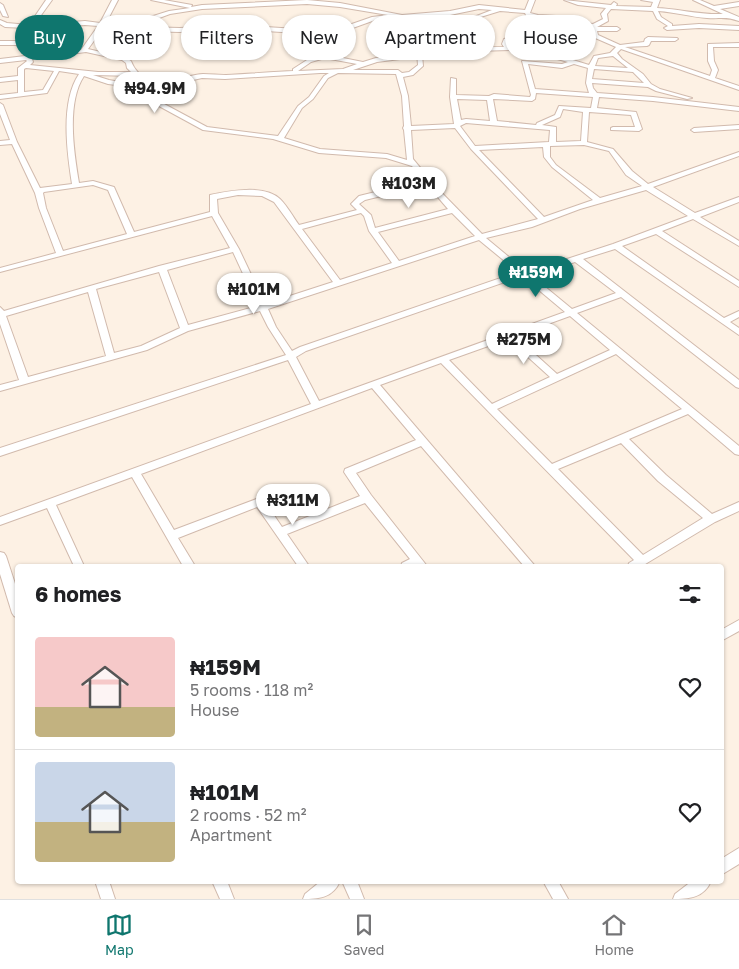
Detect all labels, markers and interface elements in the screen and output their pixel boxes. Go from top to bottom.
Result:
chip: Buy [15,15,84,60]
chip: Rent [94,15,171,60]
chip: Filters [181,15,272,60]
chip: New [282,15,356,60]
chip: Apartment [366,15,495,60]
chip: House [505,15,596,60]
pin: ₦94.9M [114,72,196,114]
text: ₦94.9M [124,78,186,98]
pin: ₦103M [374,166,444,209]
text: ₦103M [382,173,436,193]
pin: ₦159M [501,256,571,298]
text: ₦159M [509,262,563,282]
pin: ₦101M [219,272,289,315]
text: ₦101M [228,279,280,299]
pin: ₦275M [489,322,559,365]
text: ₦275M [497,329,551,349]
pin: ₦311M [258,484,328,526]
text: ₦311M [267,490,319,510]
icon: filters [676,580,704,608]
text: 6 homes [35,581,121,607]
text: ₦159M [190,654,261,680]
icon: home [75,657,135,717]
icon: heart [676,673,704,701]
text: 5 rooms · 118 m² [190,680,313,700]
text: House [190,700,239,720]
text: ₦101M [190,779,259,805]
icon: home [75,782,135,842]
icon: heart [676,798,704,826]
text: 2 rooms · 52 m² [190,805,306,825]
text: Apartment [190,825,272,845]
tab: Map [105,911,134,958]
tab: Saved [344,911,384,958]
tab: Home [594,911,634,958]

